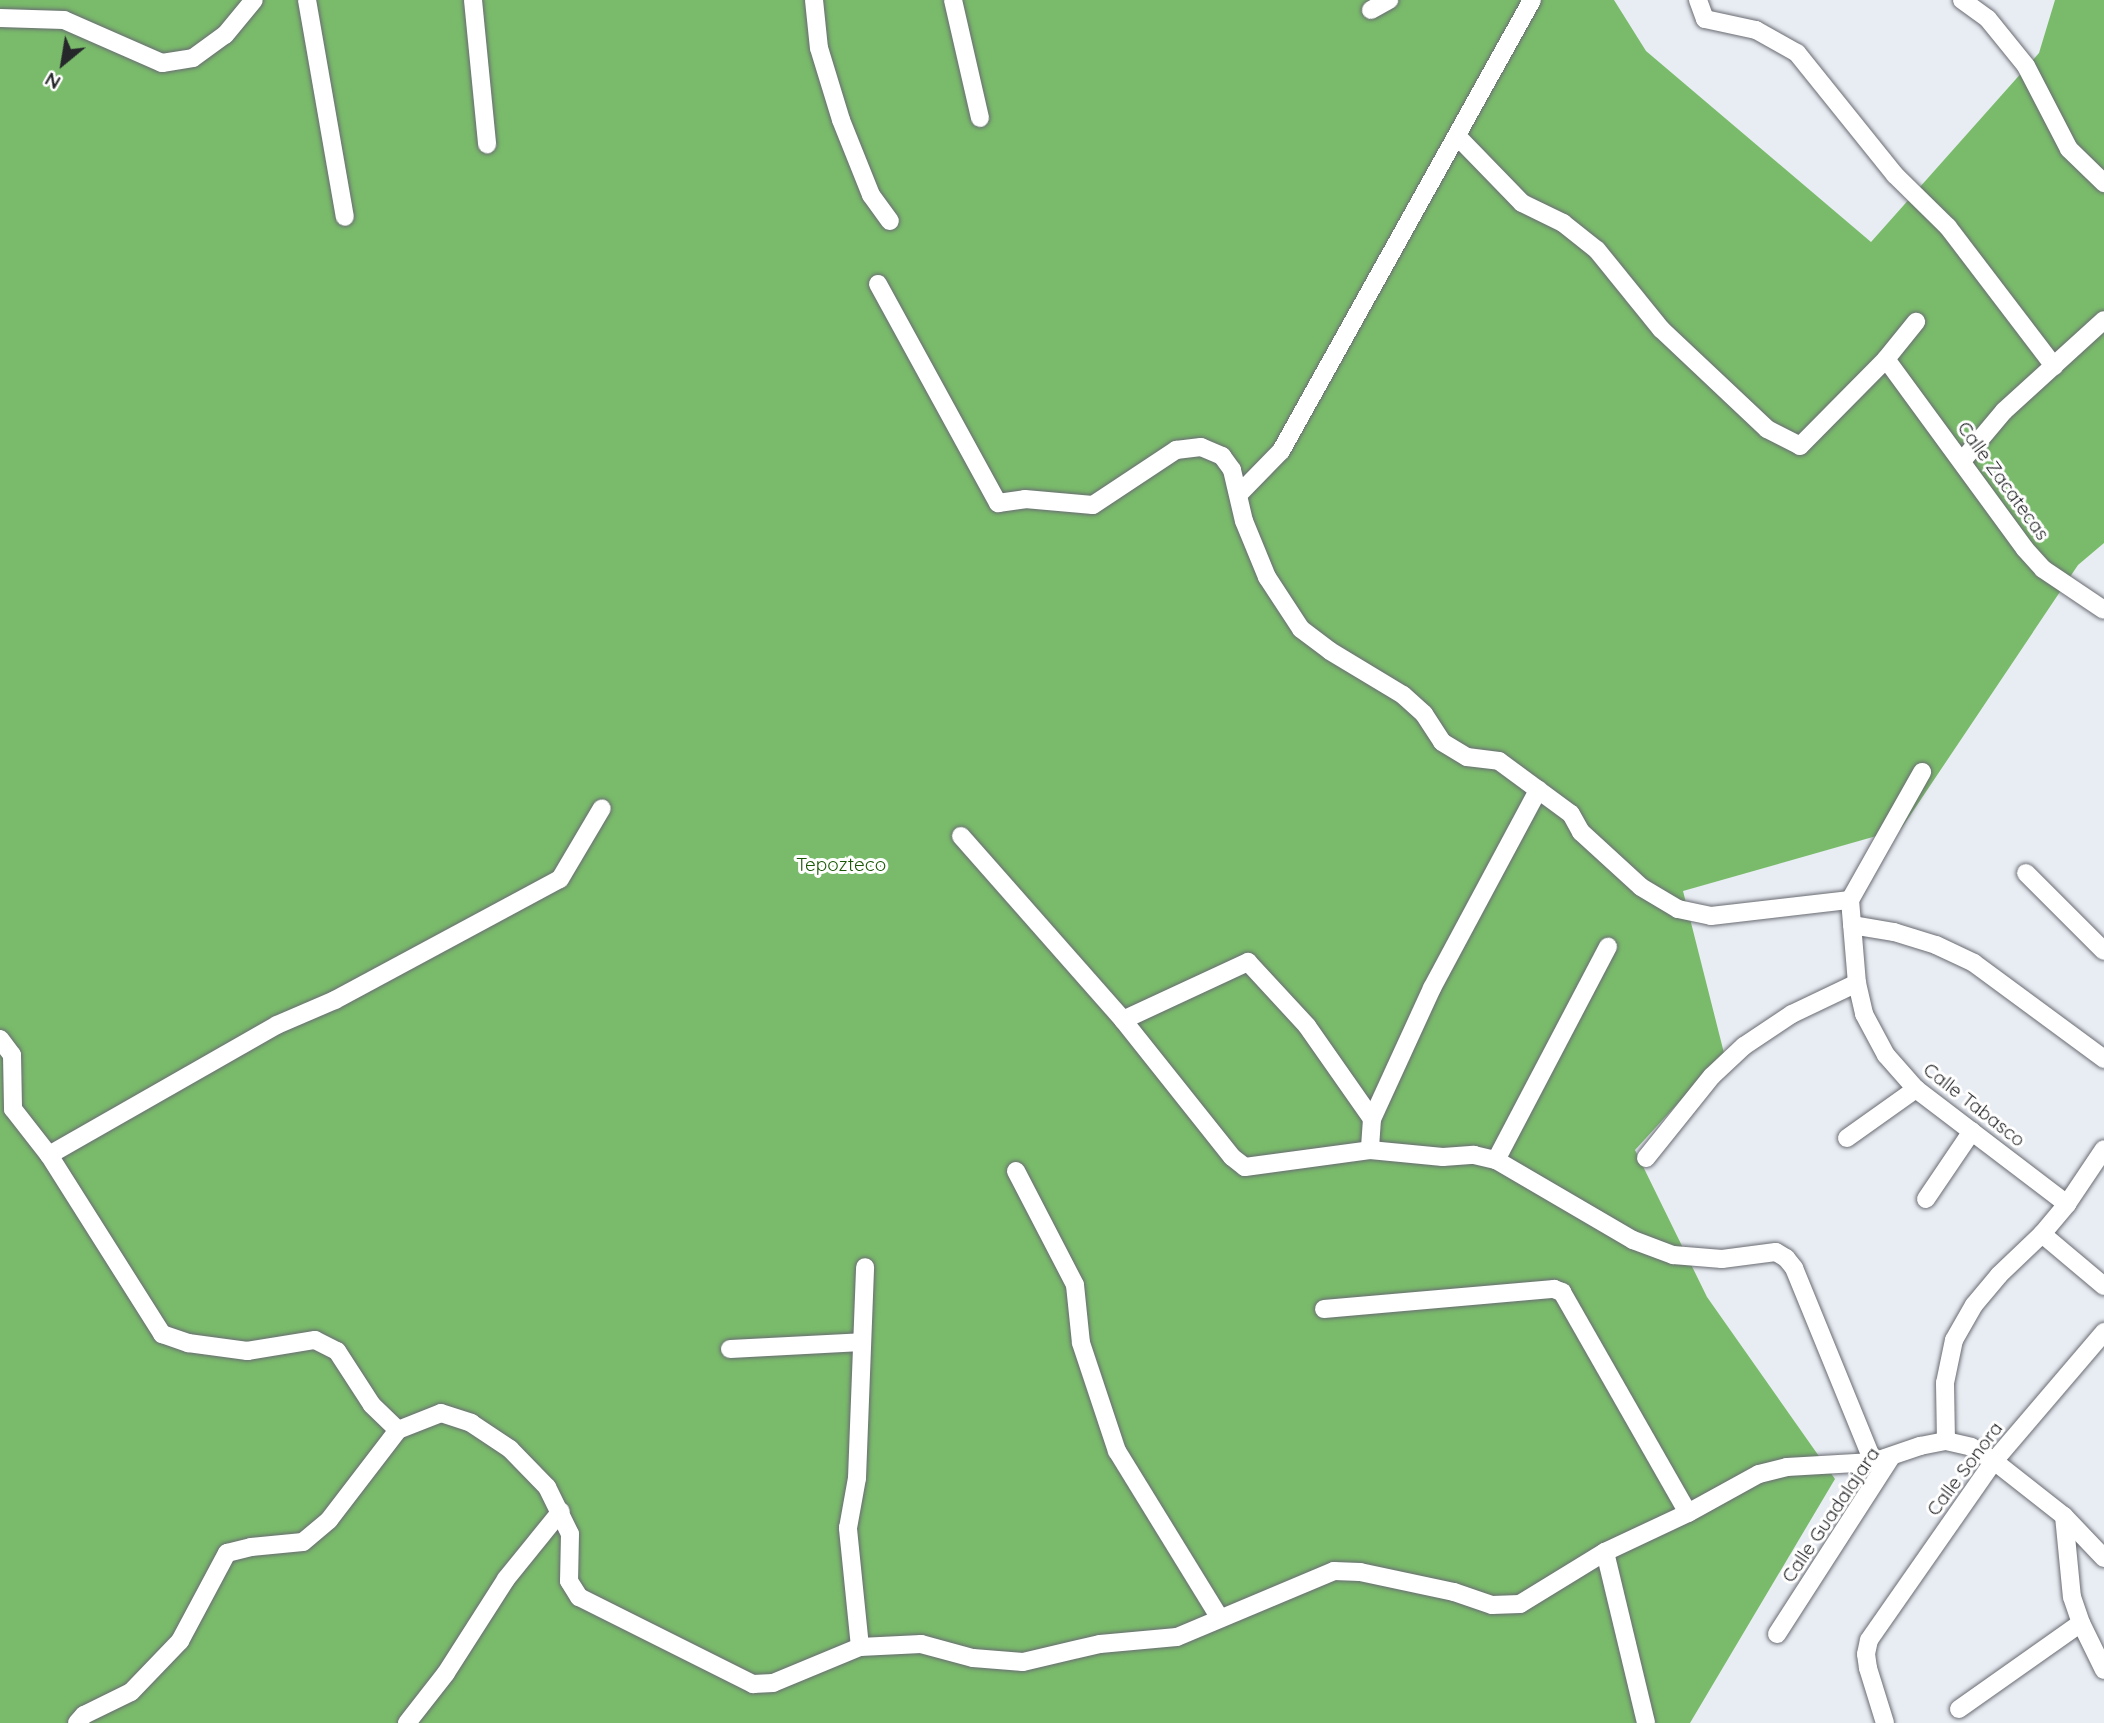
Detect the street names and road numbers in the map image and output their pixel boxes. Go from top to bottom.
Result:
street label: Calle Zacatecas [1952,417,2054,545]
street label: Calle Tabasco [1919,1058,2029,1152]
street label: Calle Sonora [1922,1418,2008,1520]
street label: Calle Guadalajara [1777,1443,1885,1587]

